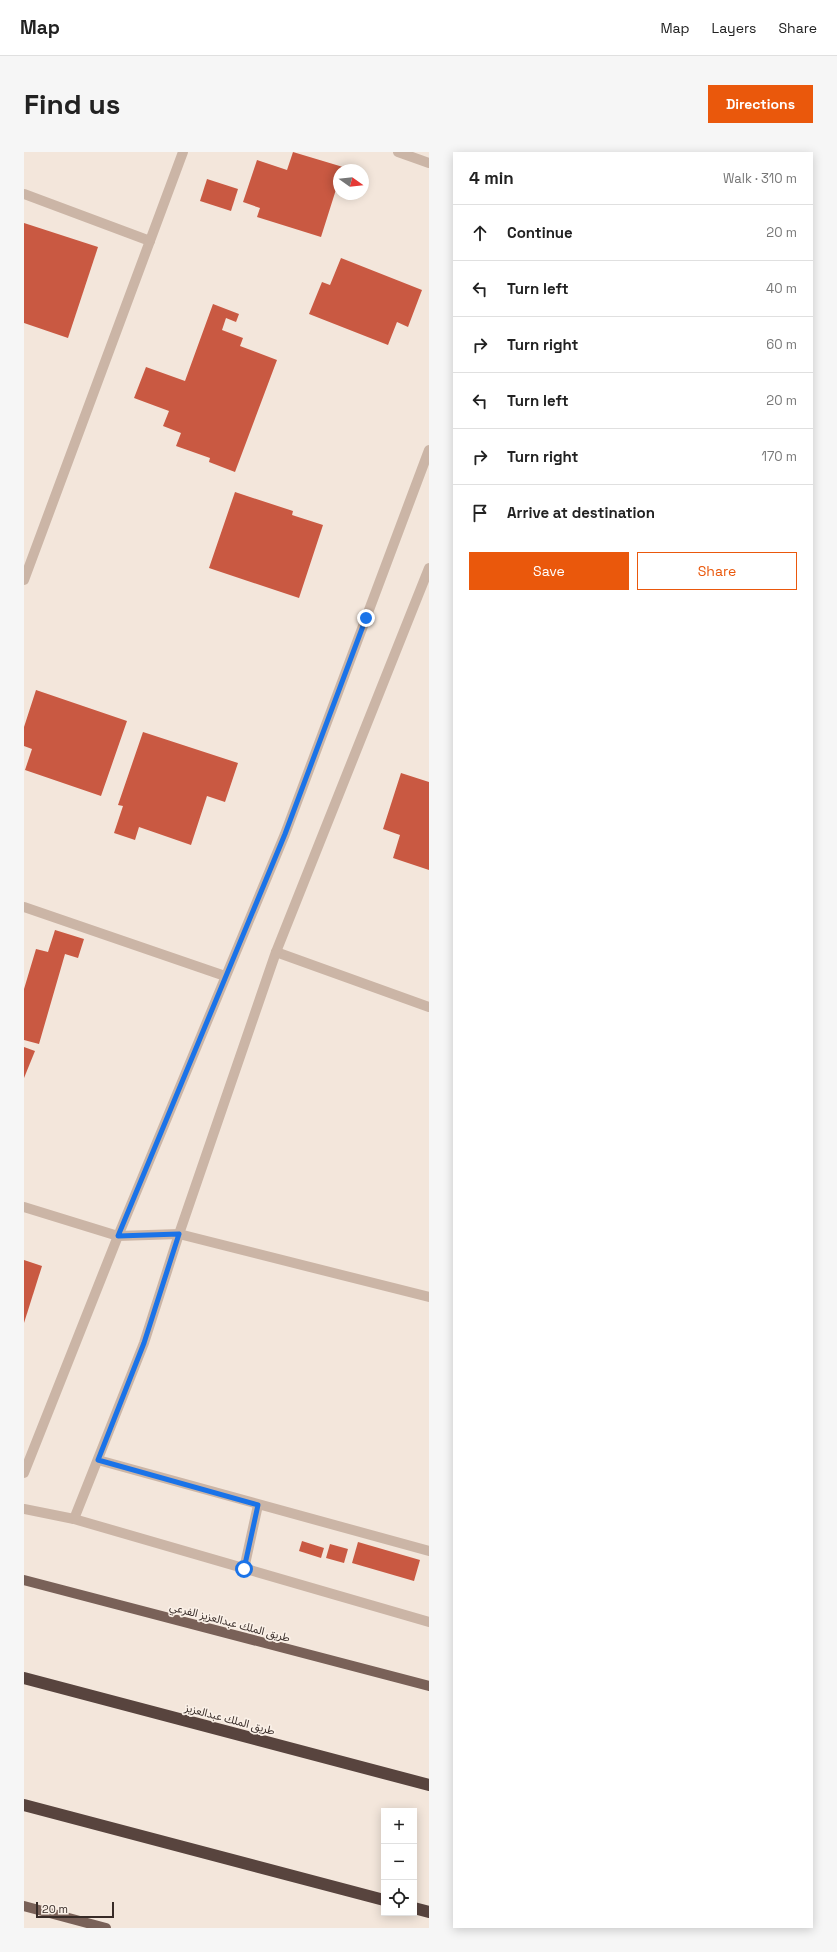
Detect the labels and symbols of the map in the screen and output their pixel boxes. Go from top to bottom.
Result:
north arrow [333,164,369,200]
route end [357,609,375,627]
route start [235,1560,253,1578]
street label: طريق الملك عبدالعزيز الفرعي [168,1599,292,1647]
street label: طريق الملك عبدالعزيز [182,1700,277,1738]
scale bar [36,1900,114,1919]

